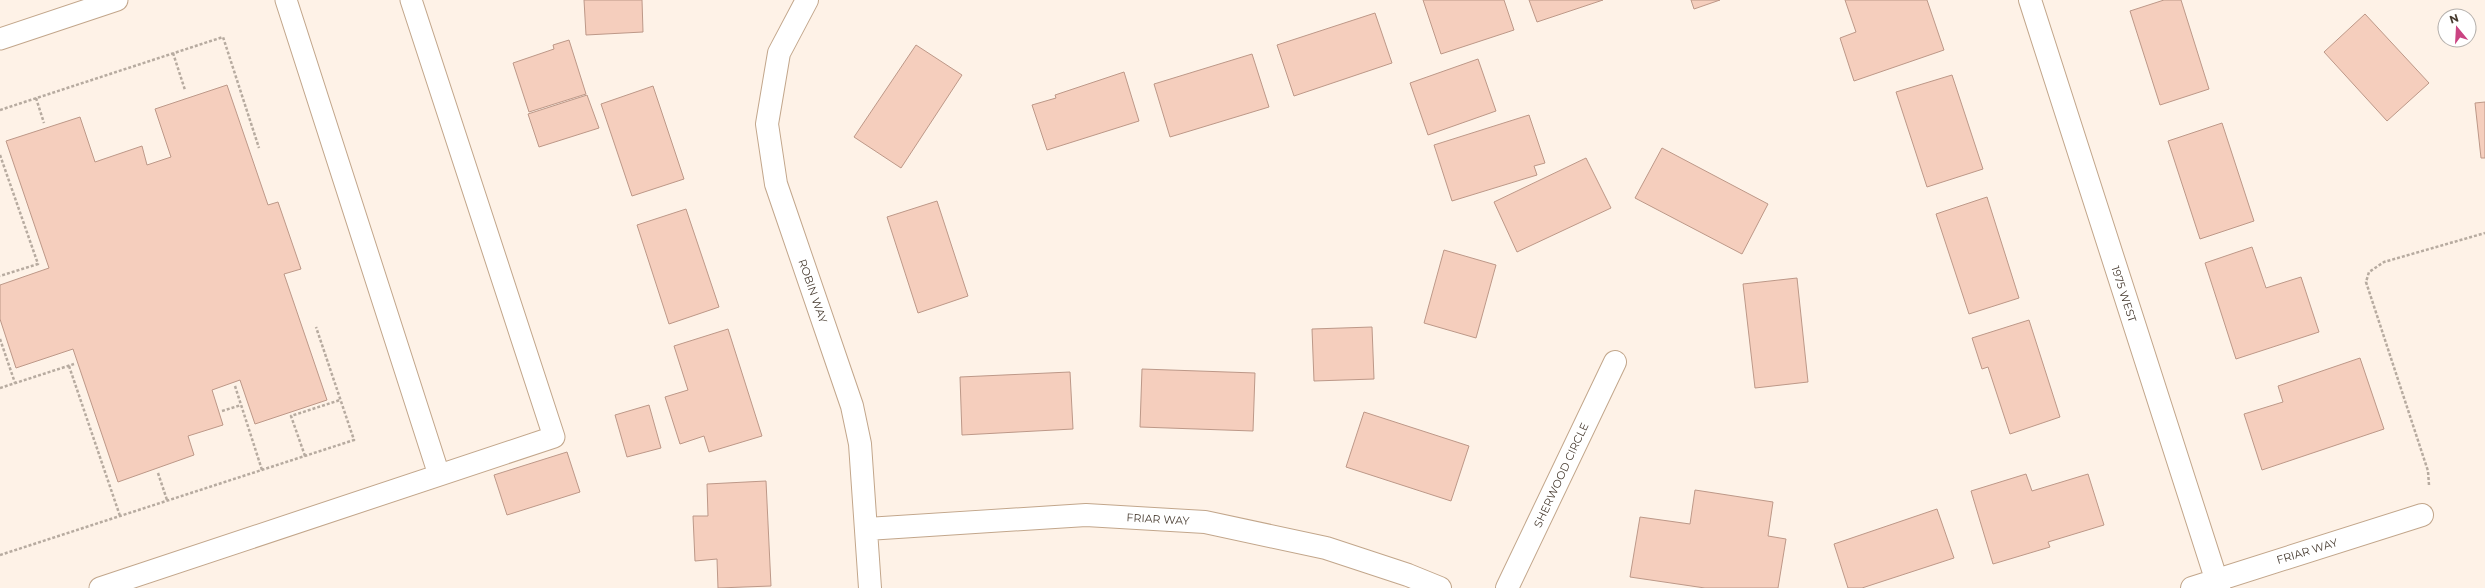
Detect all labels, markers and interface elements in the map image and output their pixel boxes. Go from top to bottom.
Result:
north arrow [2437,8,2477,48]
text: N [2448,10,2460,27]
street label: ROBIN WAY [796,257,830,325]
street label: 1975 WEST [2108,264,2140,325]
street label: SHERWOOD CIRCLE [1531,420,1591,530]
street label: FRIAR WAY [1126,510,1190,528]
street label: FRIAR WAY [2275,535,2339,567]

